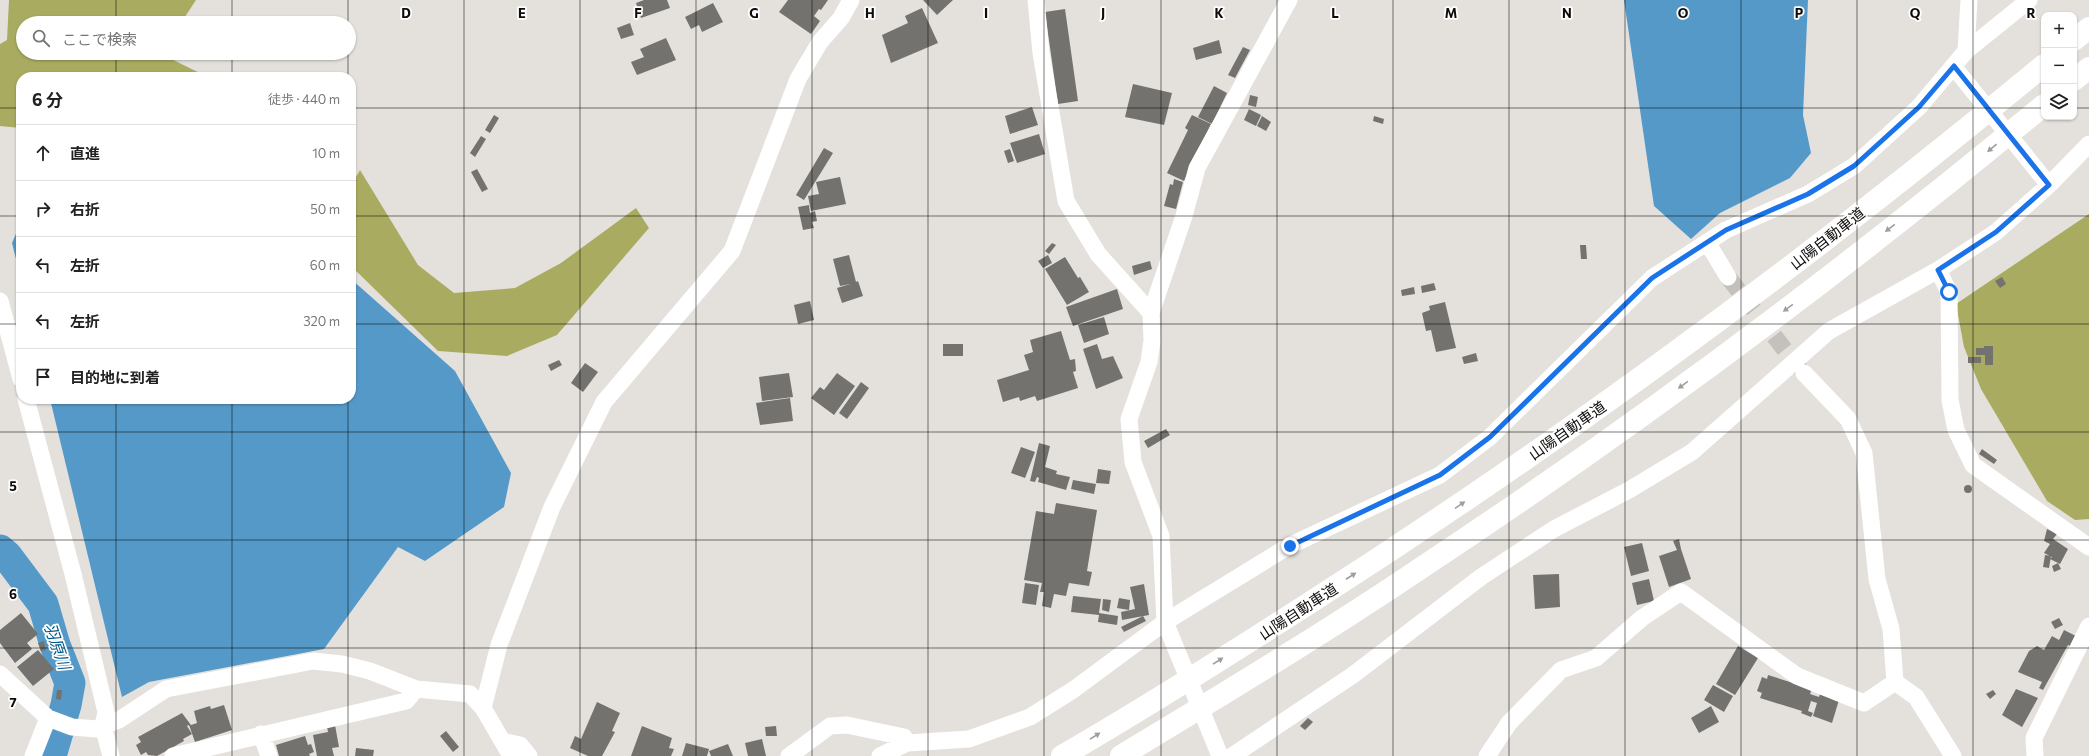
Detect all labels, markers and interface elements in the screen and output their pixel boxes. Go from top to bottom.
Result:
text: D [401,5,411,21]
text: E [518,5,526,21]
text: F [634,5,642,21]
text: G [749,5,759,21]
text: H [865,5,875,21]
text: I [984,5,988,21]
text: J [1101,5,1105,21]
text: K [1214,5,1224,21]
text: L [1331,5,1339,21]
text: M [1445,5,1457,21]
text: N [1562,5,1572,21]
text: O [1678,5,1689,21]
text: P [1795,5,1804,21]
text: Q [1910,5,1921,21]
text: R [2027,5,2036,21]
map controls [2041,12,2077,120]
button: + [2041,12,2077,48]
search box [16,16,356,60]
icon: search [30,27,52,49]
text: ここで検索 [62,30,137,48]
button: − [2041,48,2077,84]
button: layers [2041,84,2077,120]
text: 6 分 [32,89,63,110]
text: 徒歩 · 440 m [268,91,340,107]
icon: ahead [32,142,54,164]
one-way arrow [1987,143,1998,152]
text: 直進 [70,144,100,162]
text: 10 m [312,145,340,161]
icon: right [32,198,54,220]
text: 右折 [70,200,100,218]
text: 50 m [310,201,340,217]
street label: 山陽自動車道 [1786,203,1868,273]
one-way arrow [1885,224,1896,232]
icon: left [32,254,54,276]
text: 左折 [70,256,100,274]
text: 60 m [310,257,340,273]
route start [1940,283,1958,301]
one-way arrow [1782,304,1793,312]
icon: left [32,310,54,332]
text: 左折 [70,312,100,330]
text: 320 m [303,313,340,329]
icon: arrive [32,366,54,388]
text: 目的地に到着 [70,368,160,386]
one-way arrow [1678,381,1688,389]
street label: 山陽自動車道 [1525,397,1609,463]
text: 5 [9,478,17,494]
one-way arrow [1455,501,1465,509]
route end [1281,537,1299,555]
one-way arrow [1346,573,1357,580]
street label: 山陽自動車道 [1255,579,1341,643]
text: 6 [9,586,17,602]
water label: 羽原川 [41,620,75,674]
one-way arrow [1212,657,1224,664]
text: 7 [9,694,17,710]
one-way arrow [1090,732,1100,740]

